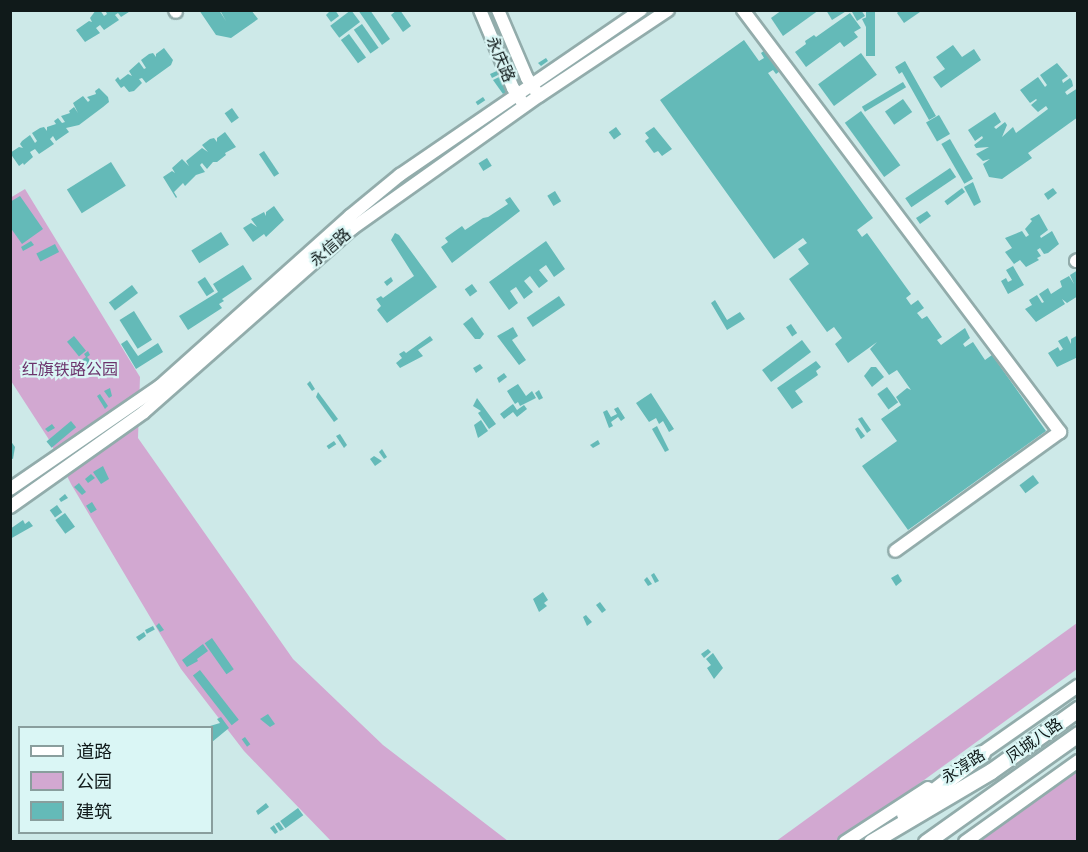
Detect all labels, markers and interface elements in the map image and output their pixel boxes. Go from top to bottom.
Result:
street label: 永庆路 [483,33,519,85]
street label: 永信路 [306,224,354,270]
park label: 红旗铁路公园 [22,359,118,379]
street label: 凤城八路 [1002,714,1066,766]
legend [18,726,213,834]
text: 道路 [76,738,112,765]
street label: 永淳路 [938,745,988,787]
text: 公园 [76,768,112,795]
text: 建筑 [76,798,112,825]

